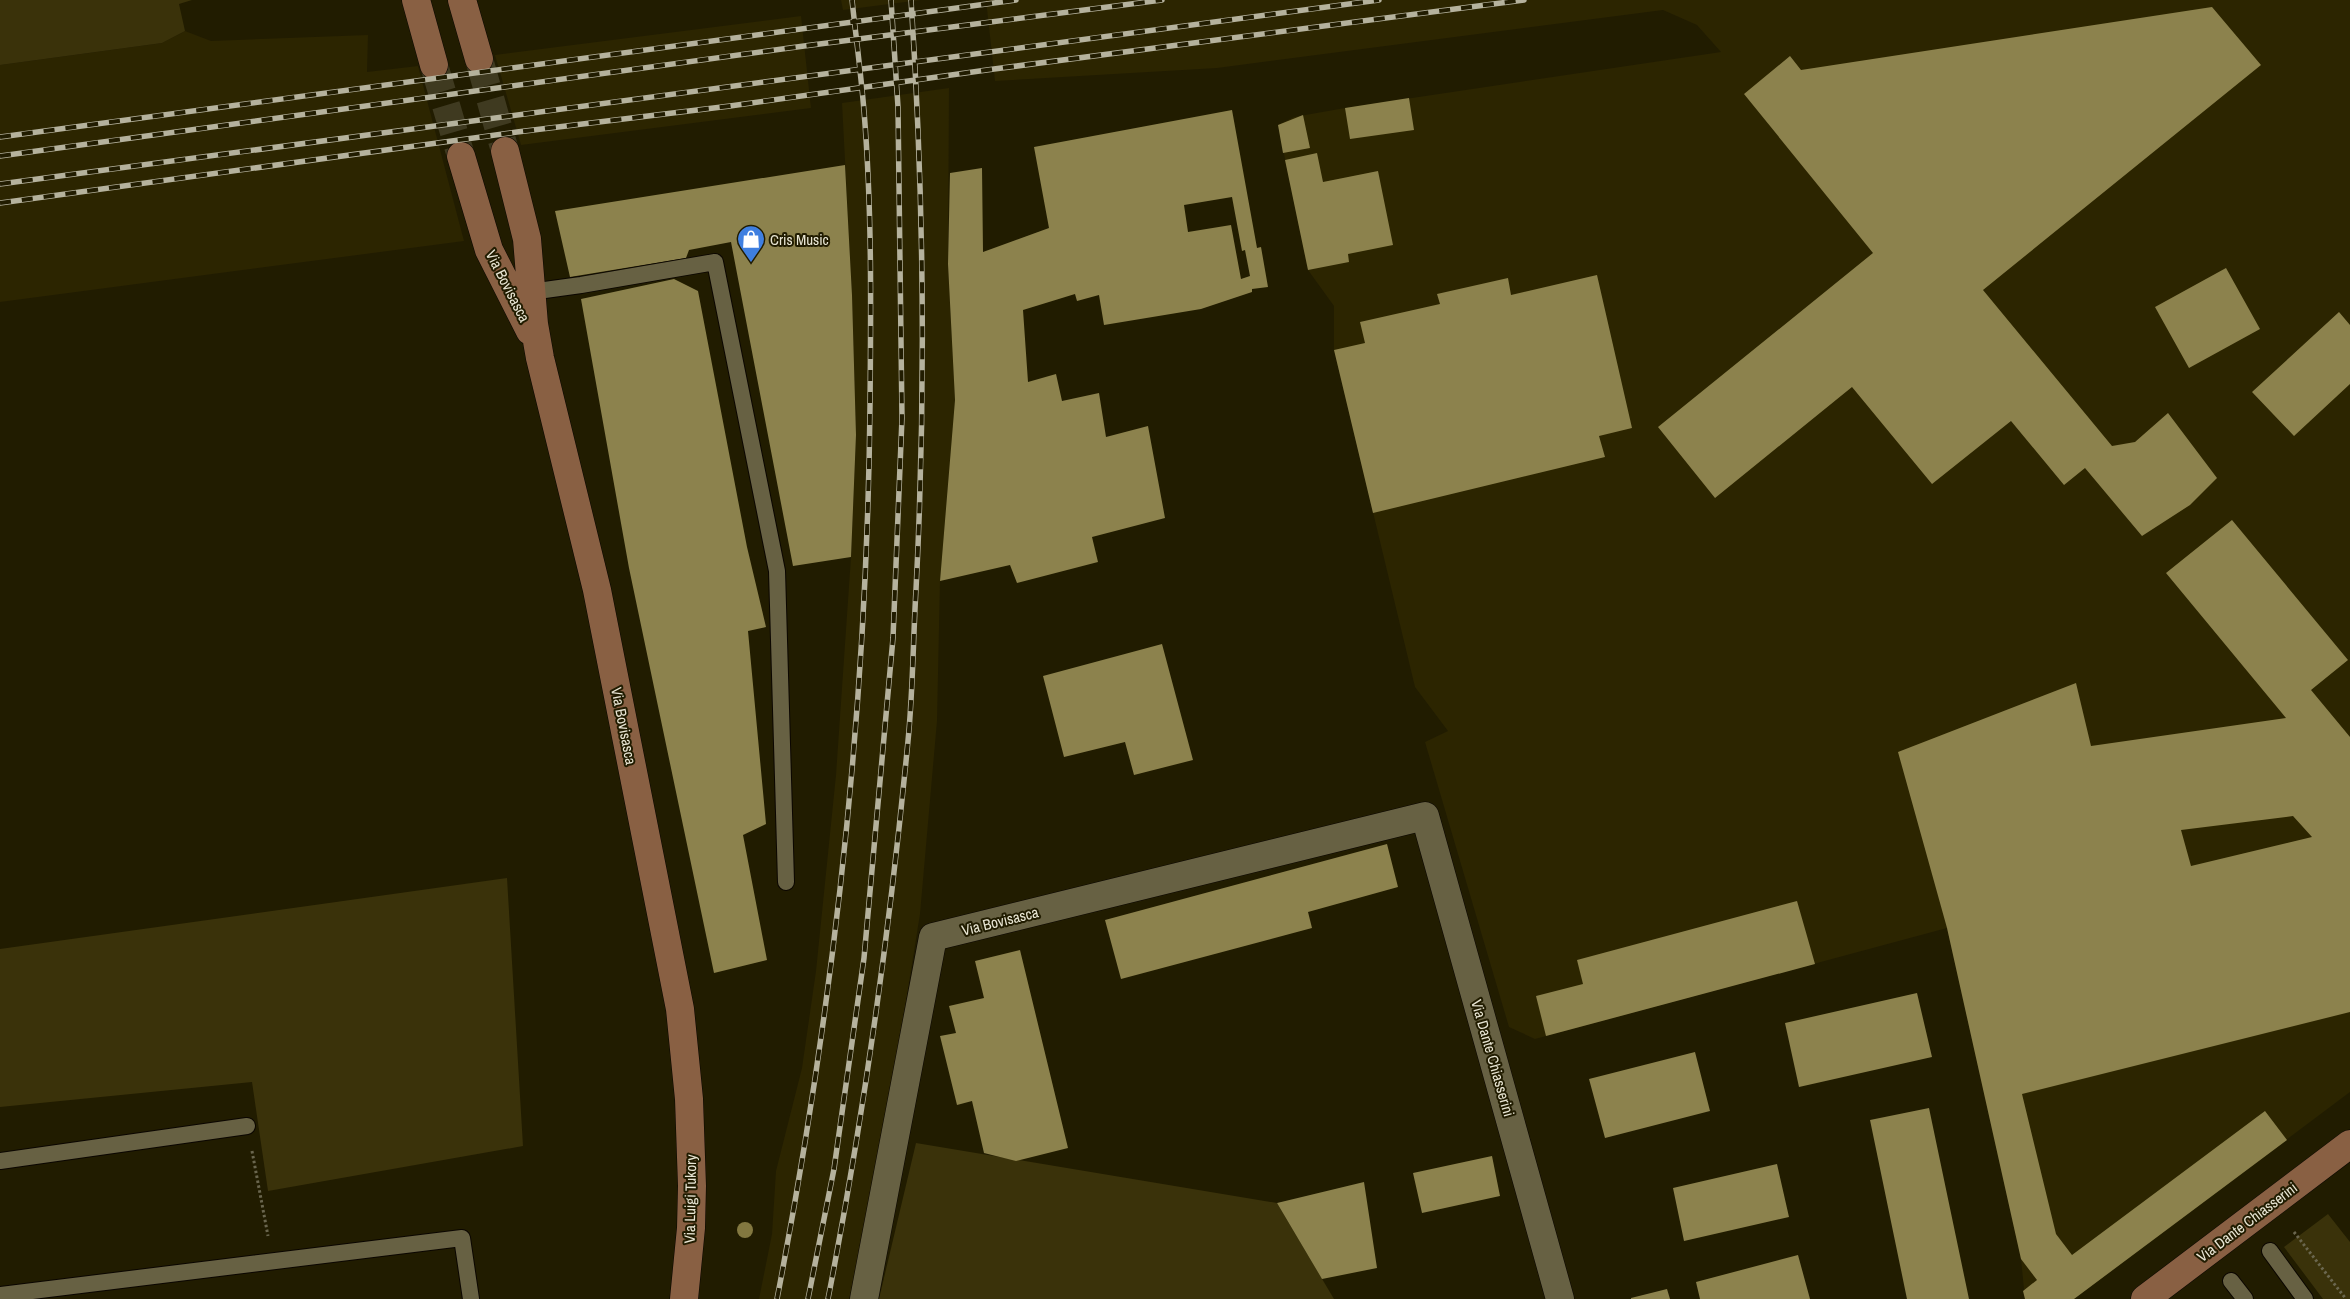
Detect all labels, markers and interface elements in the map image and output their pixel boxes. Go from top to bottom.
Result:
shop icon: Cris Music [736,224,766,263]
place label: Cris Music [770,229,829,250]
street label: Via Bovisasca [481,246,535,326]
street label: Via Bovisasca [606,686,642,767]
street label: Via Bovisasca [959,901,1041,941]
street label: Via Dante Chiasserini [1466,997,1520,1119]
street label: Via Luigi Tukory [679,1154,701,1244]
street label: Via Dante Chiasserini [2192,1177,2302,1267]

